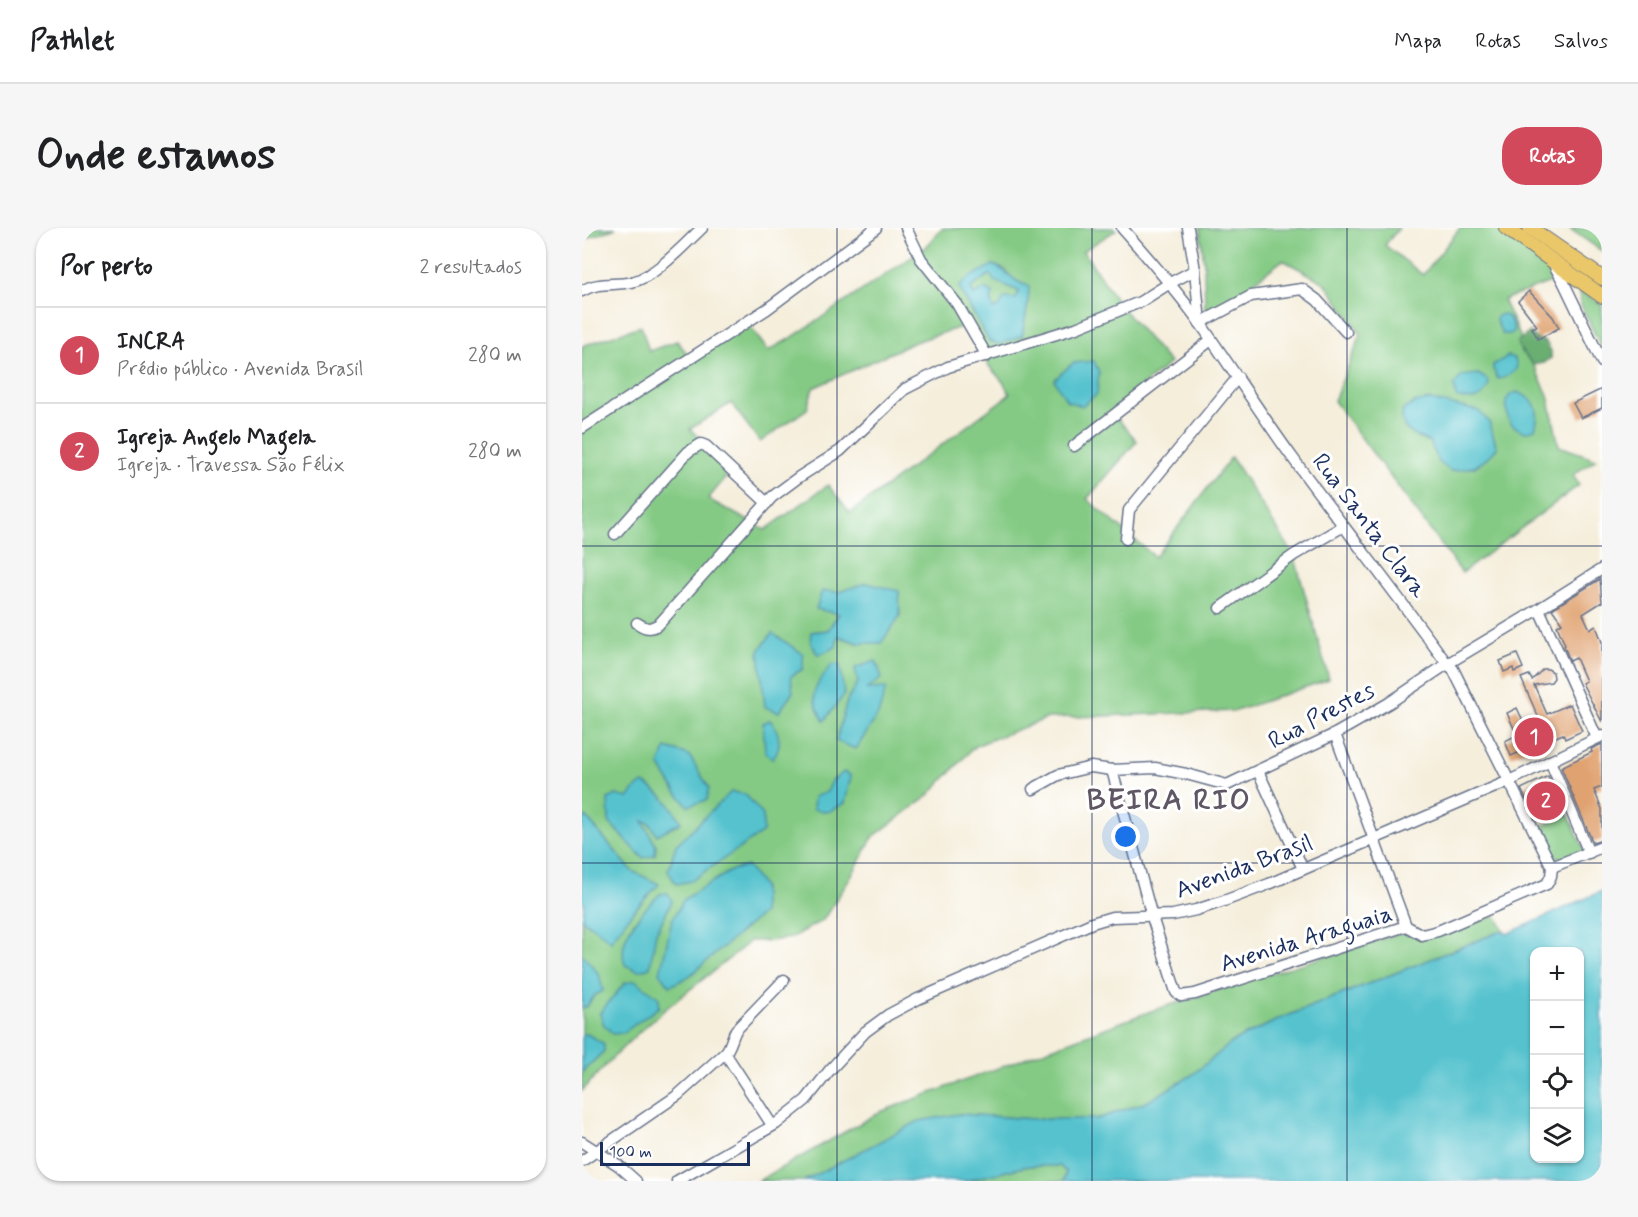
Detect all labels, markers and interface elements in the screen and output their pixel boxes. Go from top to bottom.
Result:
text: Pathlet [30,23,114,60]
text: Mapa [1394,27,1442,55]
text: Rotas [1475,27,1521,55]
text: Salvos [1554,27,1608,55]
button: Rotas [1502,127,1602,185]
text: Onde estamos [36,129,276,184]
text: Por perto [60,250,153,284]
text: 2 resultados [419,254,522,281]
text: INCRA [117,328,185,356]
text: 1 [75,342,84,369]
text: 280 m [468,342,522,369]
text: Prédio público · Avenida Brasil [117,356,364,383]
text: Igreja Angelo Magela [117,424,315,452]
text: 2 [75,438,84,465]
text: 280 m [468,438,522,465]
street label: Rua Santa Clara [1304,447,1434,605]
text: Igreja · Travessa São Félix [117,452,345,479]
street label: Rua Prestes [1263,675,1381,757]
pin: 1 [1514,714,1554,760]
pin: 2 [1526,778,1566,824]
district label: BEIRA RIO [1087,781,1251,820]
your location [1111,822,1140,851]
street label: Avenida Brasil [1172,828,1318,907]
street label: Avenida Araguaia [1217,899,1397,983]
map controls [1530,947,1584,1163]
button: + [1530,947,1584,1001]
button: − [1530,1001,1584,1055]
button: locate [1530,1055,1584,1109]
button: layers [1530,1109,1584,1163]
scale bar [600,1139,750,1166]
text: 100 m [609,1142,652,1163]

